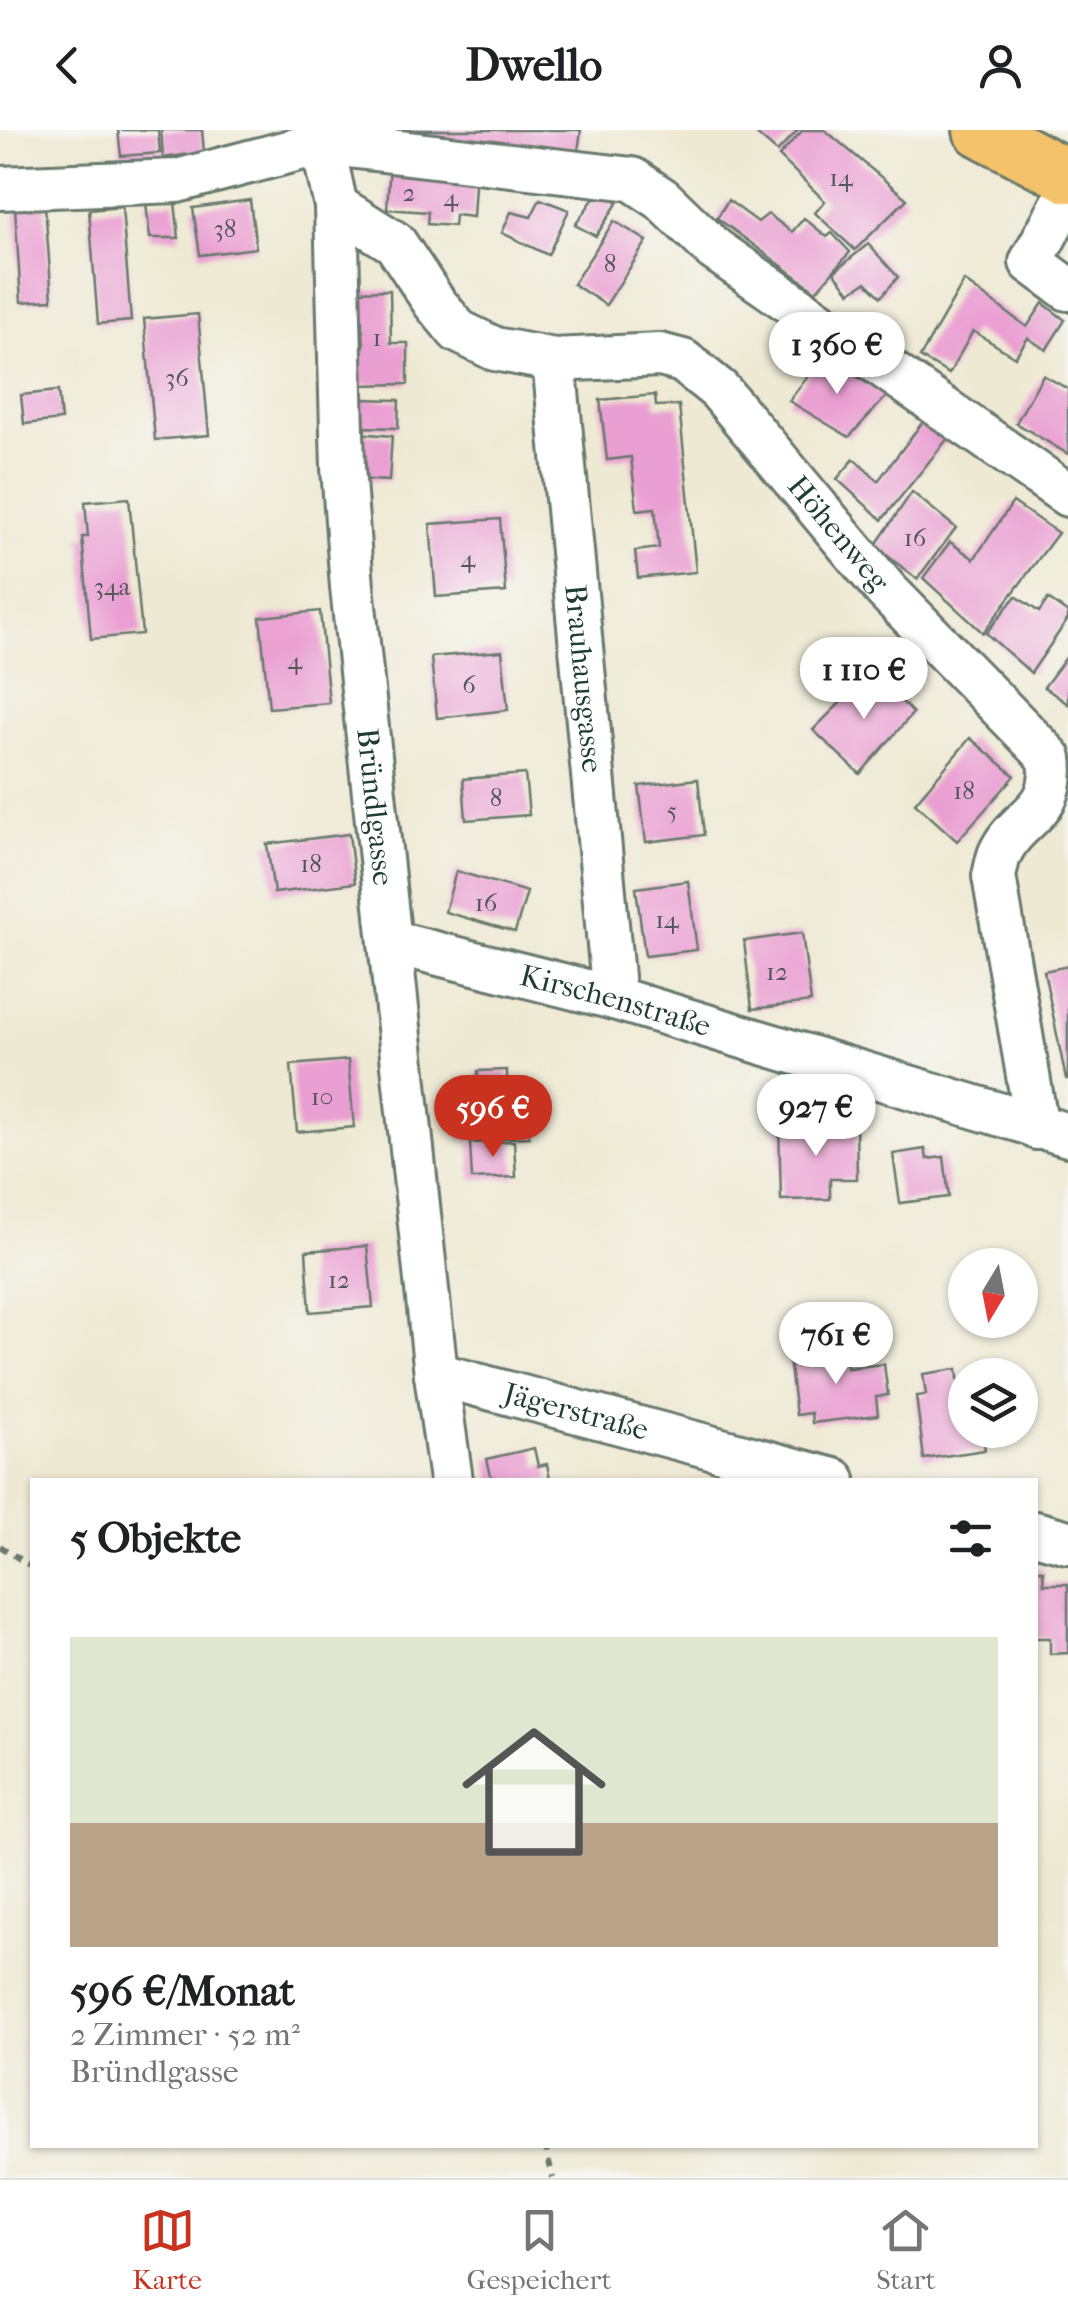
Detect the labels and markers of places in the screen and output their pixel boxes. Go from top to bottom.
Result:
pin: 1 360 € [745,312,929,397]
pin: 1 110 € [772,637,956,722]
pin: 927 € [746,1074,886,1159]
pin: 596 € [423,1075,563,1160]
pin: 761 € [766,1302,906,1387]

